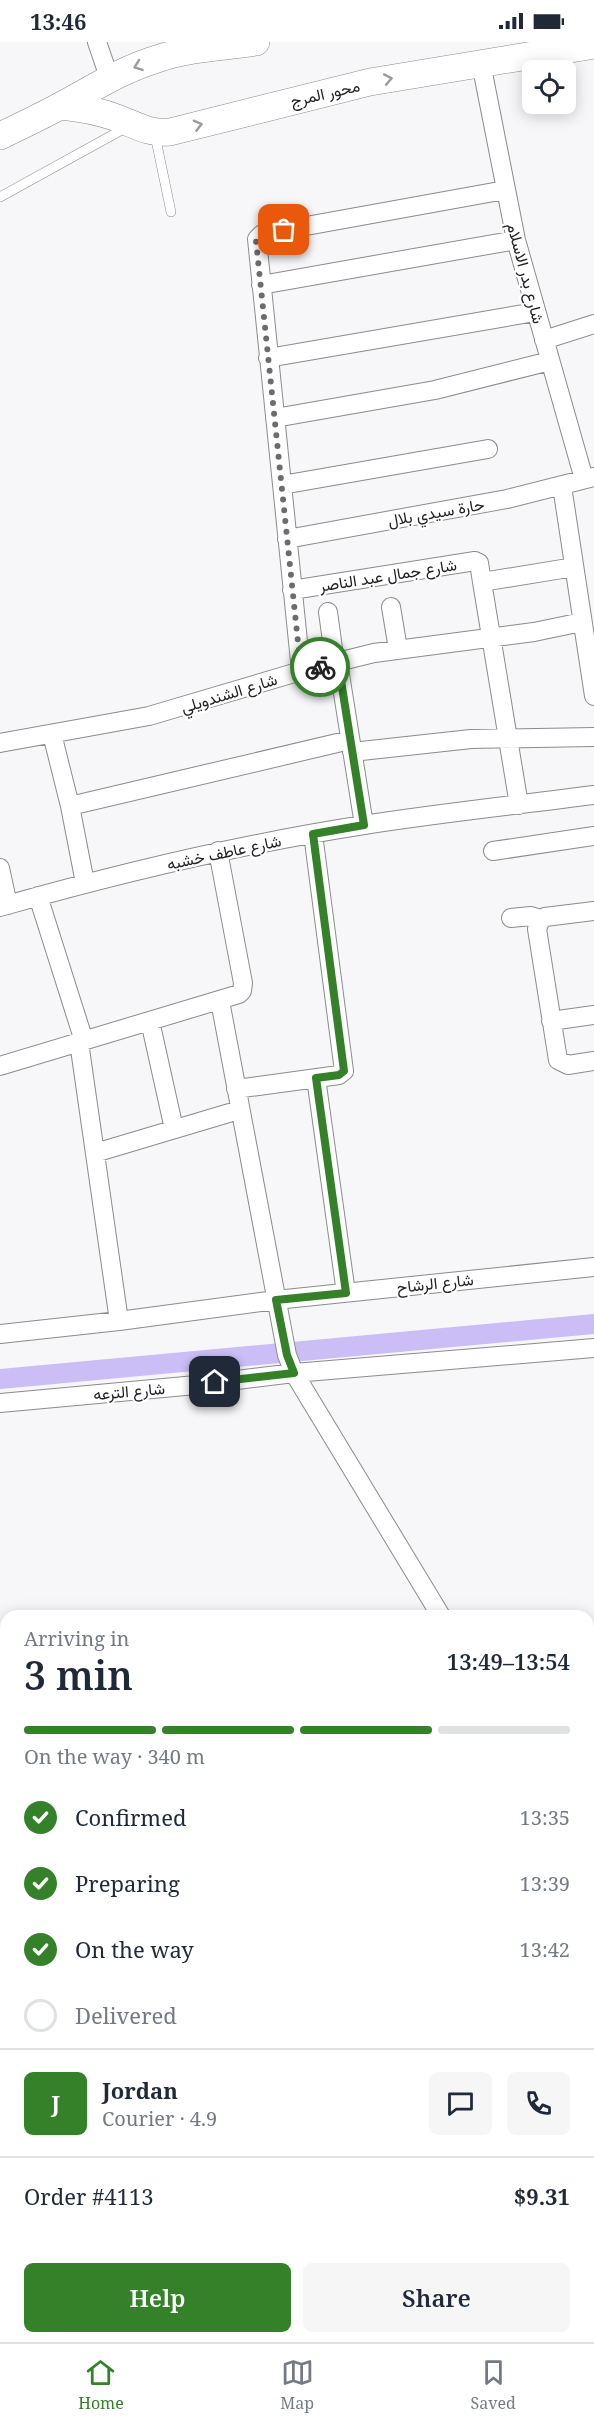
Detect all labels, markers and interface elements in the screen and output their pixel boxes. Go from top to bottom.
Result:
text: 13:46 [30,6,86,36]
one-way arrow [133,58,144,71]
map controls [522,60,576,114]
button: locate [522,60,576,114]
one-way arrow [382,73,392,86]
street label: محور المرج [288,74,362,113]
one-way arrow [193,120,203,133]
pin [258,204,309,255]
icon: bag [267,213,300,246]
street label: شارع بدر الاسلام [501,220,550,326]
street label: حارة سيدي بلال [386,493,487,534]
street label: شارع جمال عبد الناصر [317,553,458,598]
courier [290,637,350,697]
icon: bike [304,651,337,684]
street label: شارع الشندويلي [178,668,281,721]
street label: شارع عاطف خشبه [165,829,283,876]
street label: شارع الرشاح [396,1268,475,1299]
pin [189,1356,240,1407]
icon: home [198,1365,231,1398]
street label: شارع الترعه [92,1377,166,1406]
text: Arriving in [24,1625,129,1652]
text: 13:49–13:54 [447,1646,570,1676]
text: 3 min [24,1648,133,1701]
text: On the way · 340 m [24,1743,205,1770]
icon: check [24,1801,57,1834]
text: Confirmed [75,1802,186,1832]
text: 13:35 [520,1804,570,1831]
icon: check [24,1867,57,1900]
text: Preparing [75,1868,180,1898]
text: 13:39 [520,1870,570,1897]
icon: check [24,1933,57,1966]
text: On the way [75,1934,194,1964]
text: 13:42 [520,1936,570,1963]
text: Delivered [75,2000,177,2030]
button: chat [429,2072,492,2135]
button: phone [507,2072,570,2135]
text: Jordan [102,2075,178,2105]
text: J [51,2088,60,2118]
text: Courier · 4.9 [102,2105,217,2132]
text: Order #4113 [24,2181,154,2211]
text: $9.31 [514,2181,570,2211]
button: Help [24,2263,291,2332]
button: Share [303,2263,570,2332]
tab: Home [78,2356,124,2414]
tab: Map [280,2356,314,2414]
tab: Saved [470,2356,516,2414]

